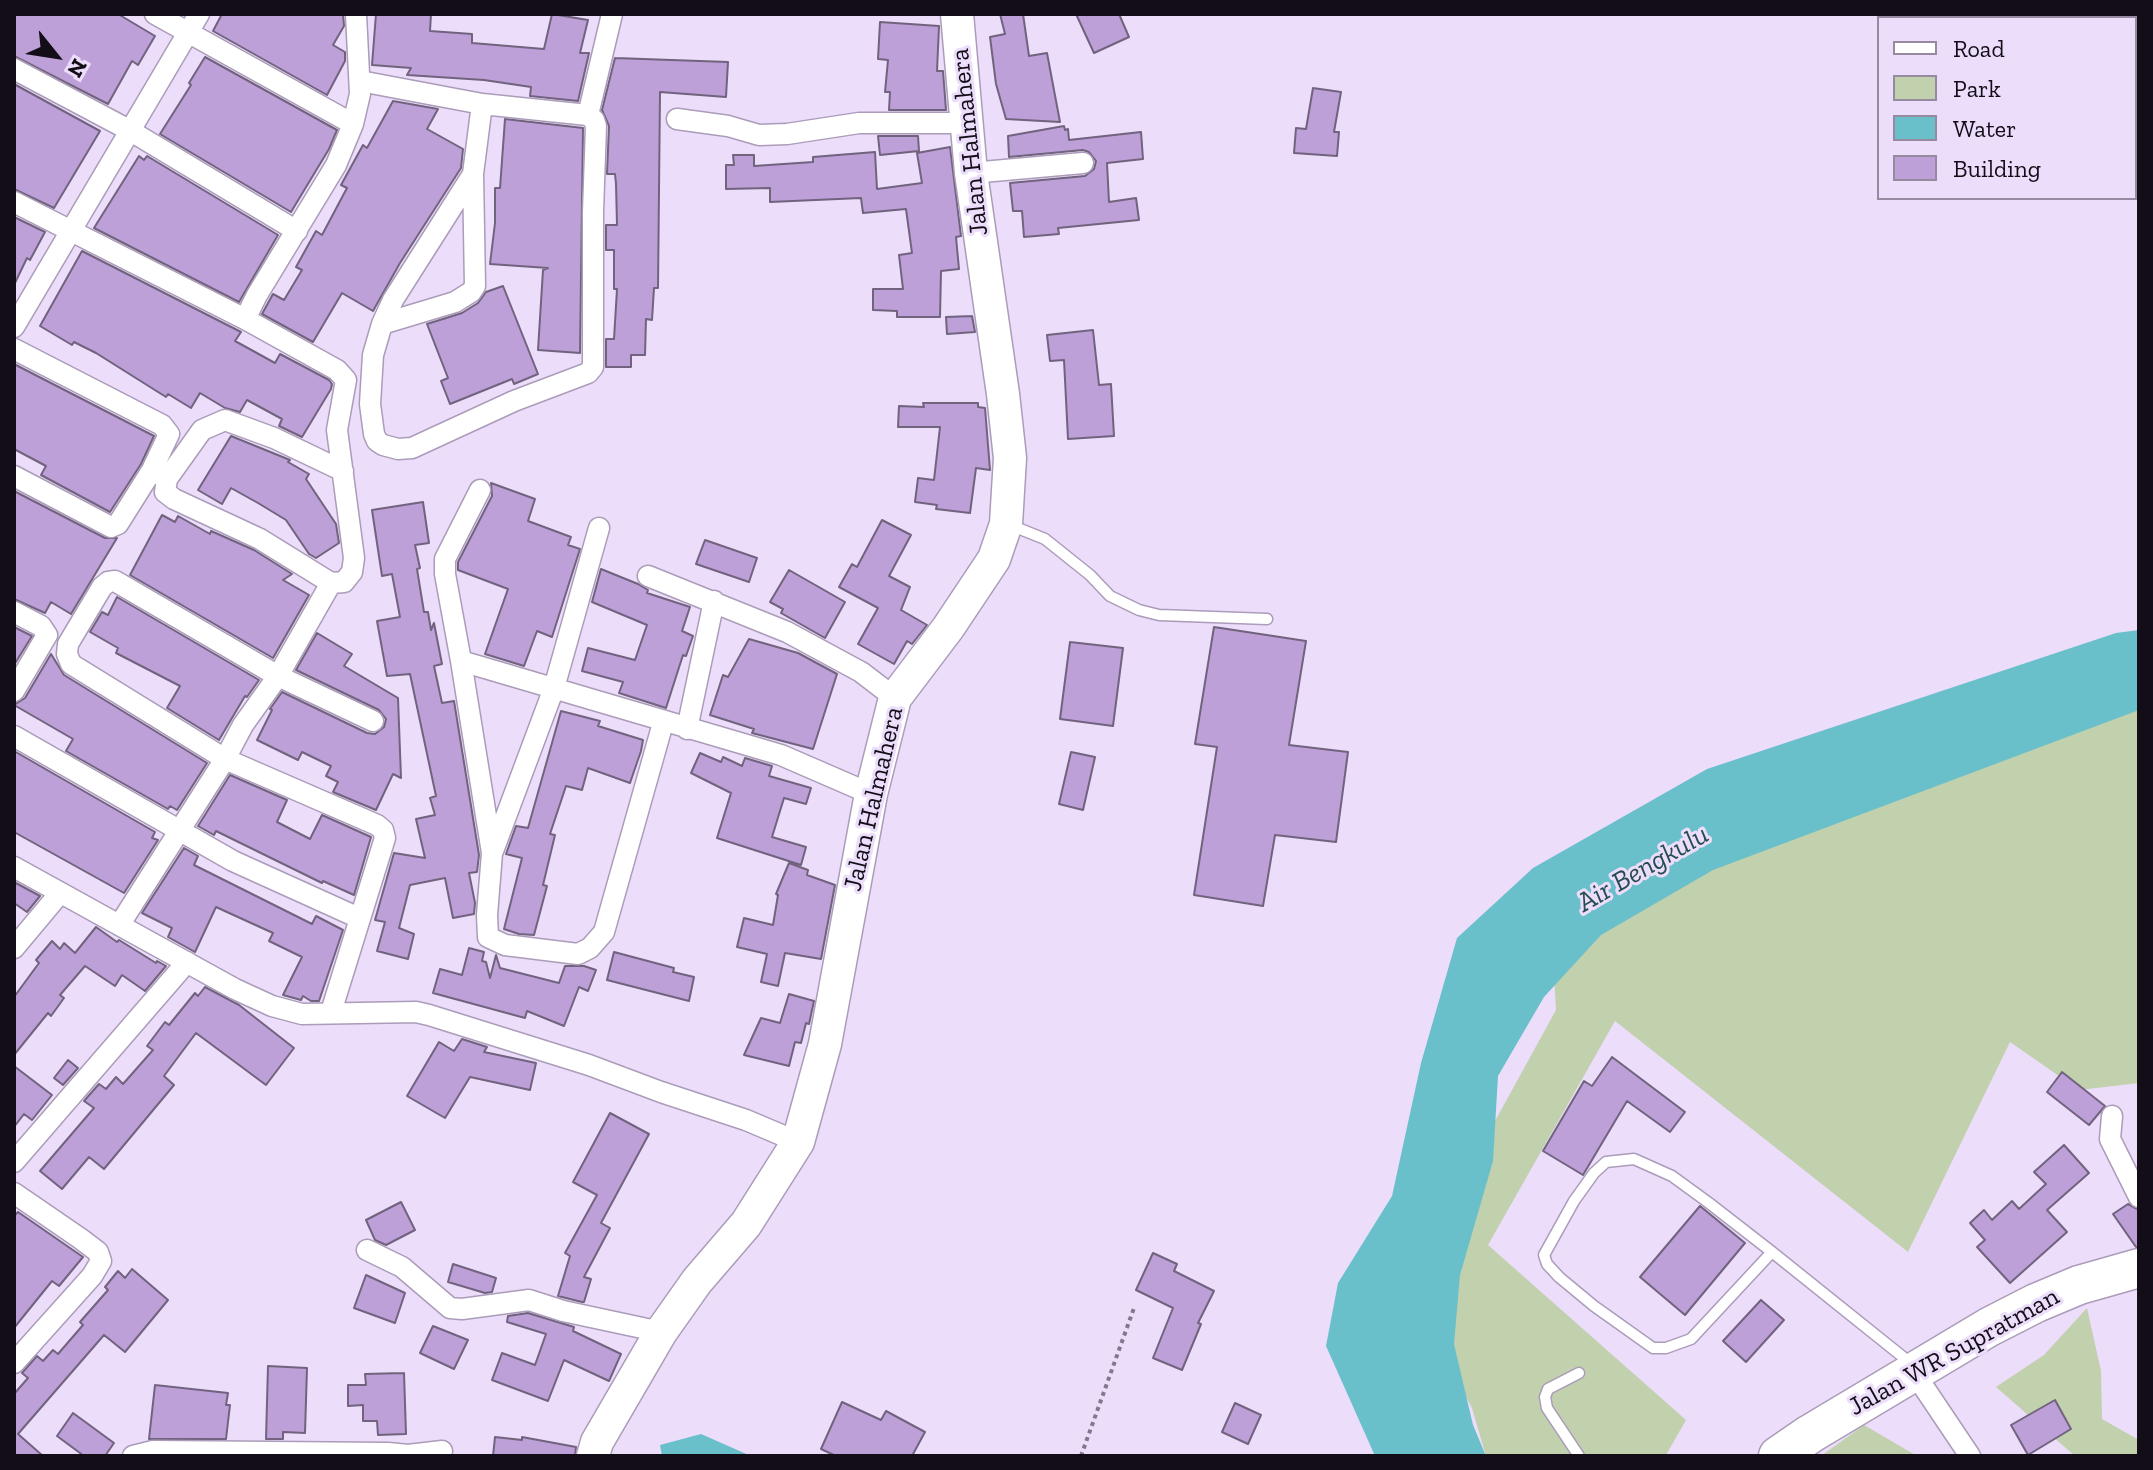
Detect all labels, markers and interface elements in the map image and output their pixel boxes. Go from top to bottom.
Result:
north arrow [16,16,96,96]
legend [1877,16,2137,200]
text: Road [1953,34,2005,63]
street label: Jalan Halmahera [945,47,995,237]
text: N [61,54,93,82]
text: Park [1953,74,2001,103]
text: Water [1953,114,2016,143]
text: Building [1953,154,2041,183]
street label: Jalan Halmahera [838,704,910,894]
water label: Air Bengkulu [1571,818,1715,920]
street label: Jalan WR Supratman [1843,1281,2065,1423]

